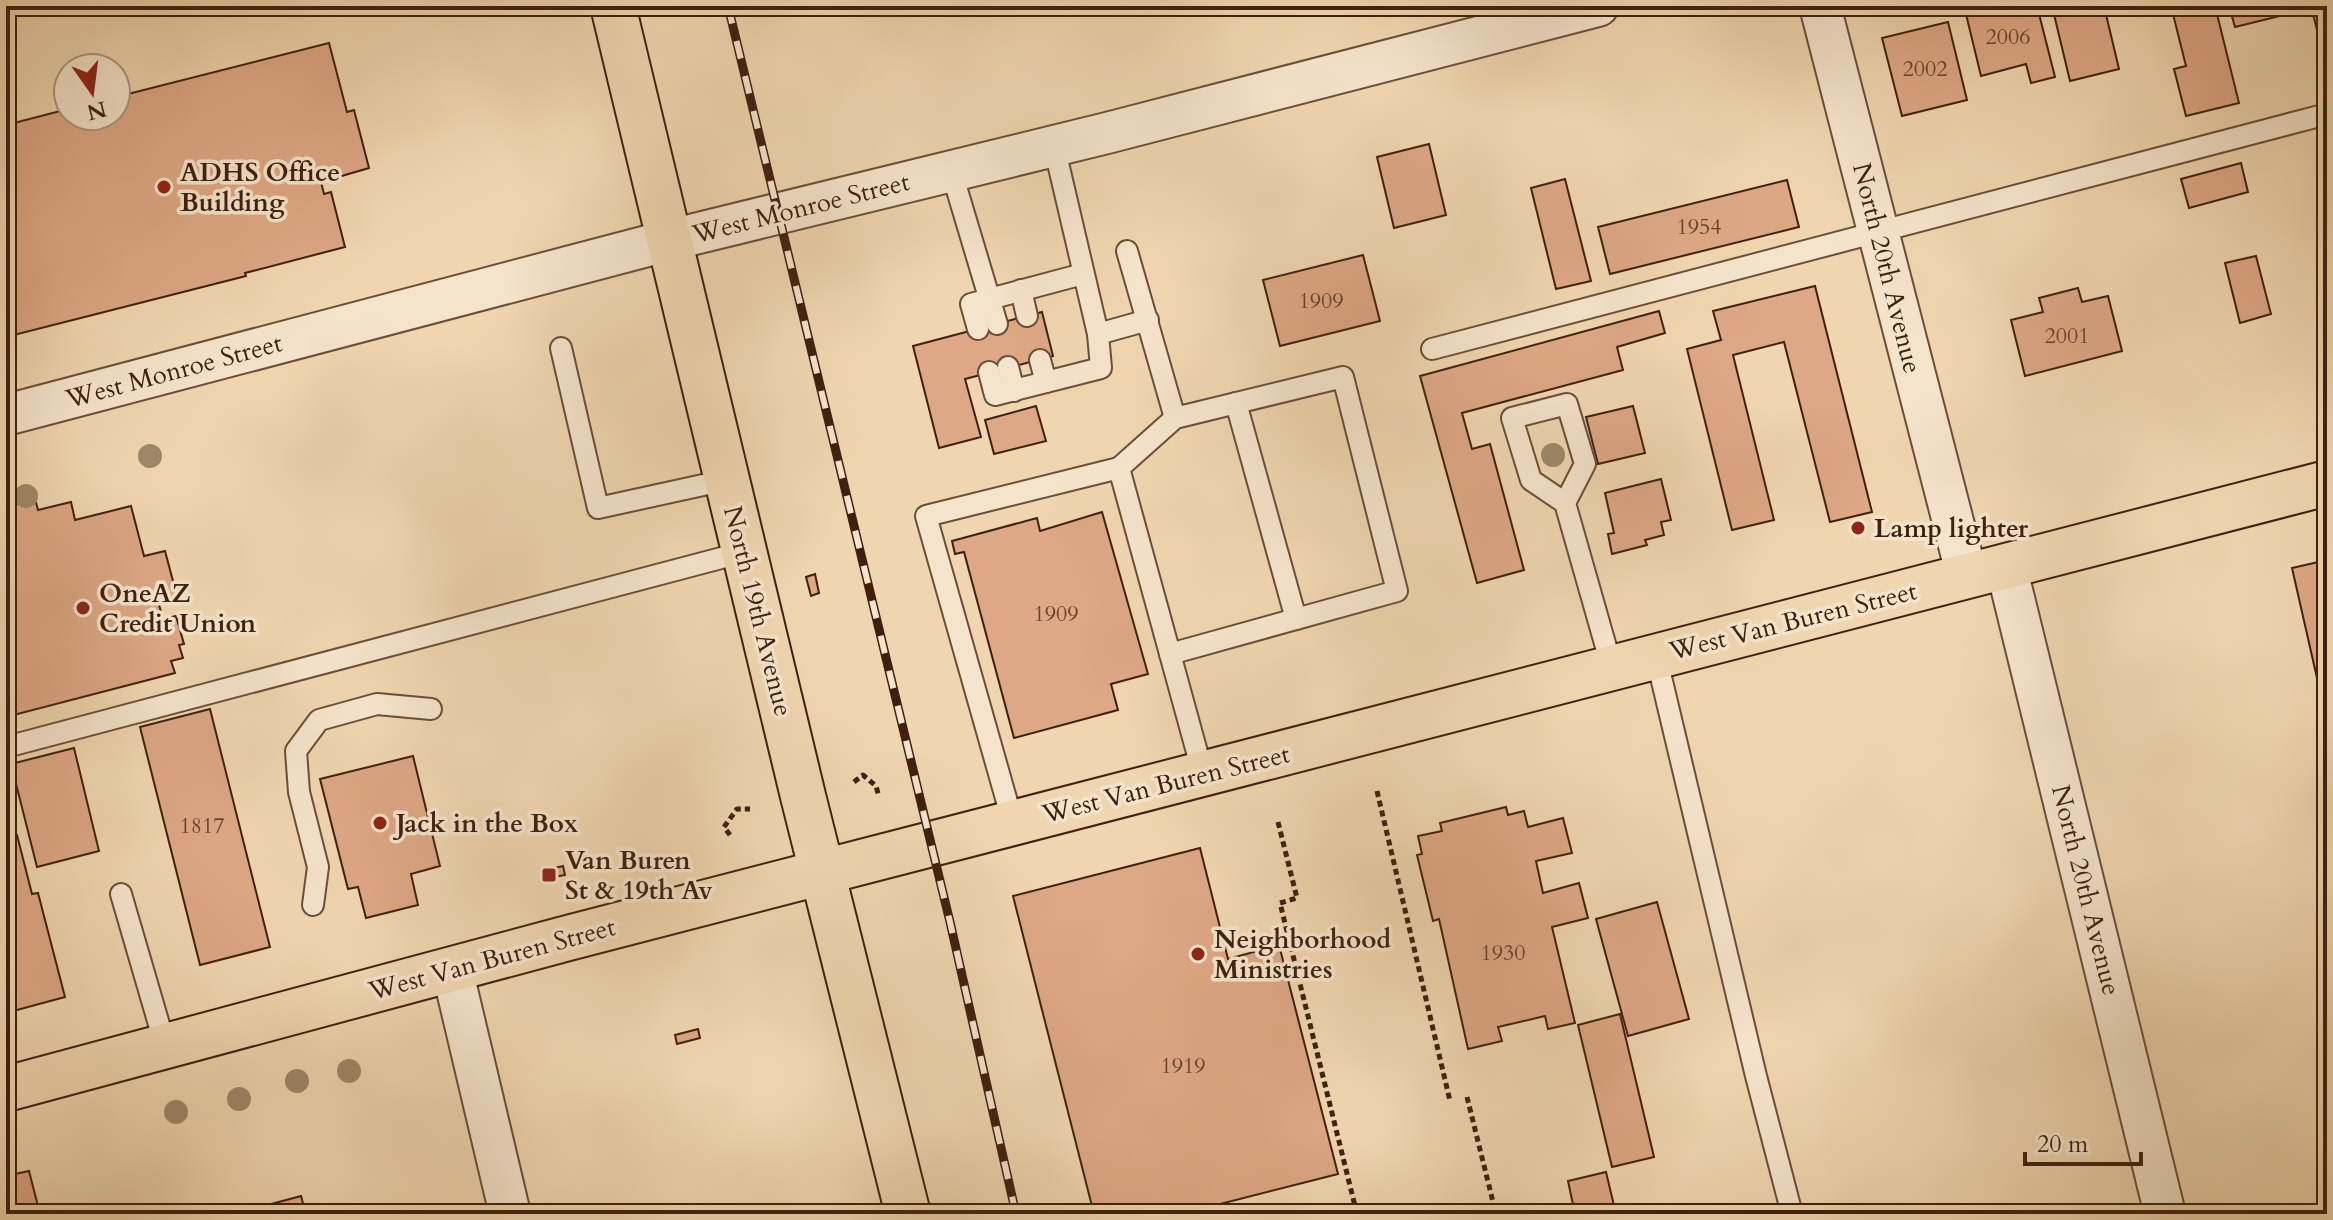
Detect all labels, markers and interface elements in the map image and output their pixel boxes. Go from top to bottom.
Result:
house number: 2006 [1985,22,2031,52]
north arrow [52,52,132,132]
house number: 2002 [1902,54,1948,84]
text: N [84,94,109,127]
place label: ADHS Office Building [180,155,340,220]
street label: North 20th Avenue [1844,159,1930,377]
street label: West Monroe Street [688,164,913,252]
marker: ADHS Office Building [155,178,173,196]
house number: 1954 [1676,212,1722,242]
house number: 1909 [1298,286,1344,316]
house number: 2001 [2044,321,2090,351]
street label: West Monroe Street [61,325,286,417]
street label: North 19th Avenue [715,502,801,720]
place label: Lamp lighter [1874,511,2029,546]
marker: Lamp lighter [1849,519,1867,537]
street label: West Van Buren Street [1665,573,1920,669]
place label: OneAZ Credit Union [99,576,256,641]
marker: OneAZ Credit Union [74,599,92,617]
house number: 1909 [1033,599,1079,629]
street label: West Van Buren Street [1038,736,1293,832]
street label: North 20th Avenue [2043,781,2129,999]
place label: Jack in the Box [392,806,578,841]
house number: 1817 [179,811,225,841]
marker: Jack in the Box [371,814,389,832]
place label: Van Buren St & 19th Av [565,843,713,908]
marker: Van Buren St & 19th Av [540,866,558,884]
street label: West Van Buren Street [364,909,619,1009]
place label: Neighborhood Ministries [1214,922,1391,987]
house number: 1930 [1480,938,1526,968]
marker: Neighborhood Ministries [1189,945,1207,963]
house number: 1919 [1160,1051,1206,1081]
scale bar [2025,1116,2141,1166]
text: 20 m [2037,1128,2089,1161]

